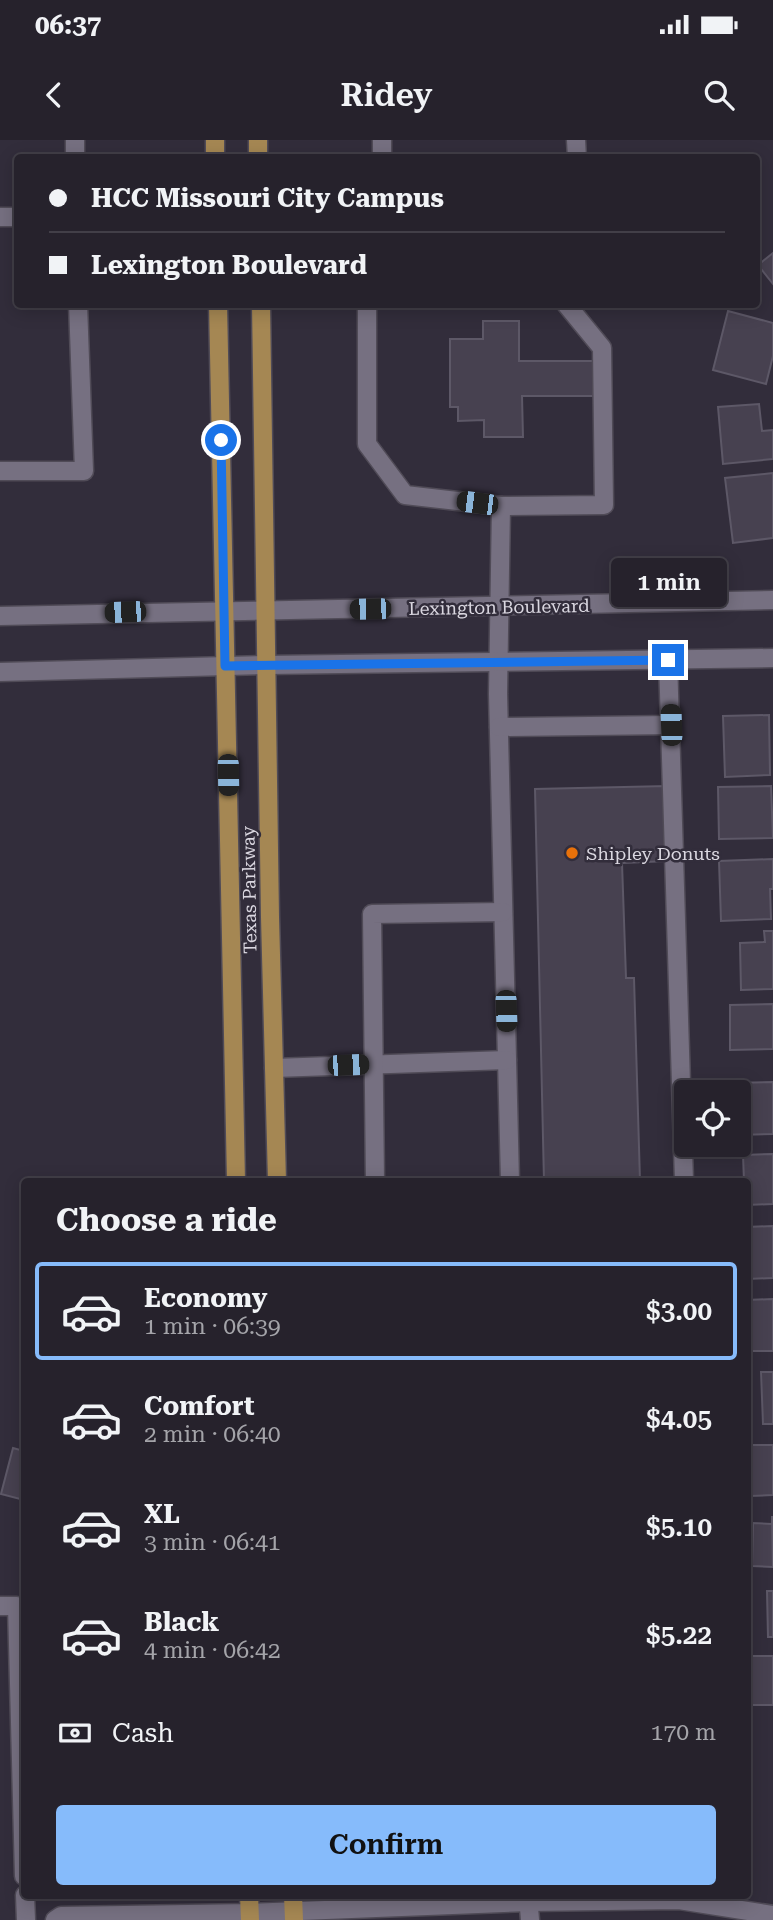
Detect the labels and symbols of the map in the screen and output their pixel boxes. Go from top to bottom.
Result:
route start [205,424,237,456]
car [455,490,500,516]
callout: 1 min [610,559,726,608]
street label: Lexington Boulevard [408,595,590,619]
car [349,598,392,620]
car [104,601,147,623]
route end [652,644,684,676]
car [660,704,683,746]
car [218,754,239,796]
street label: Texas Parkway [237,826,261,954]
place label: Shipley Donuts [586,843,720,864]
marker: Shipley Donuts [564,845,580,861]
car [495,990,518,1032]
car [327,1054,370,1076]

